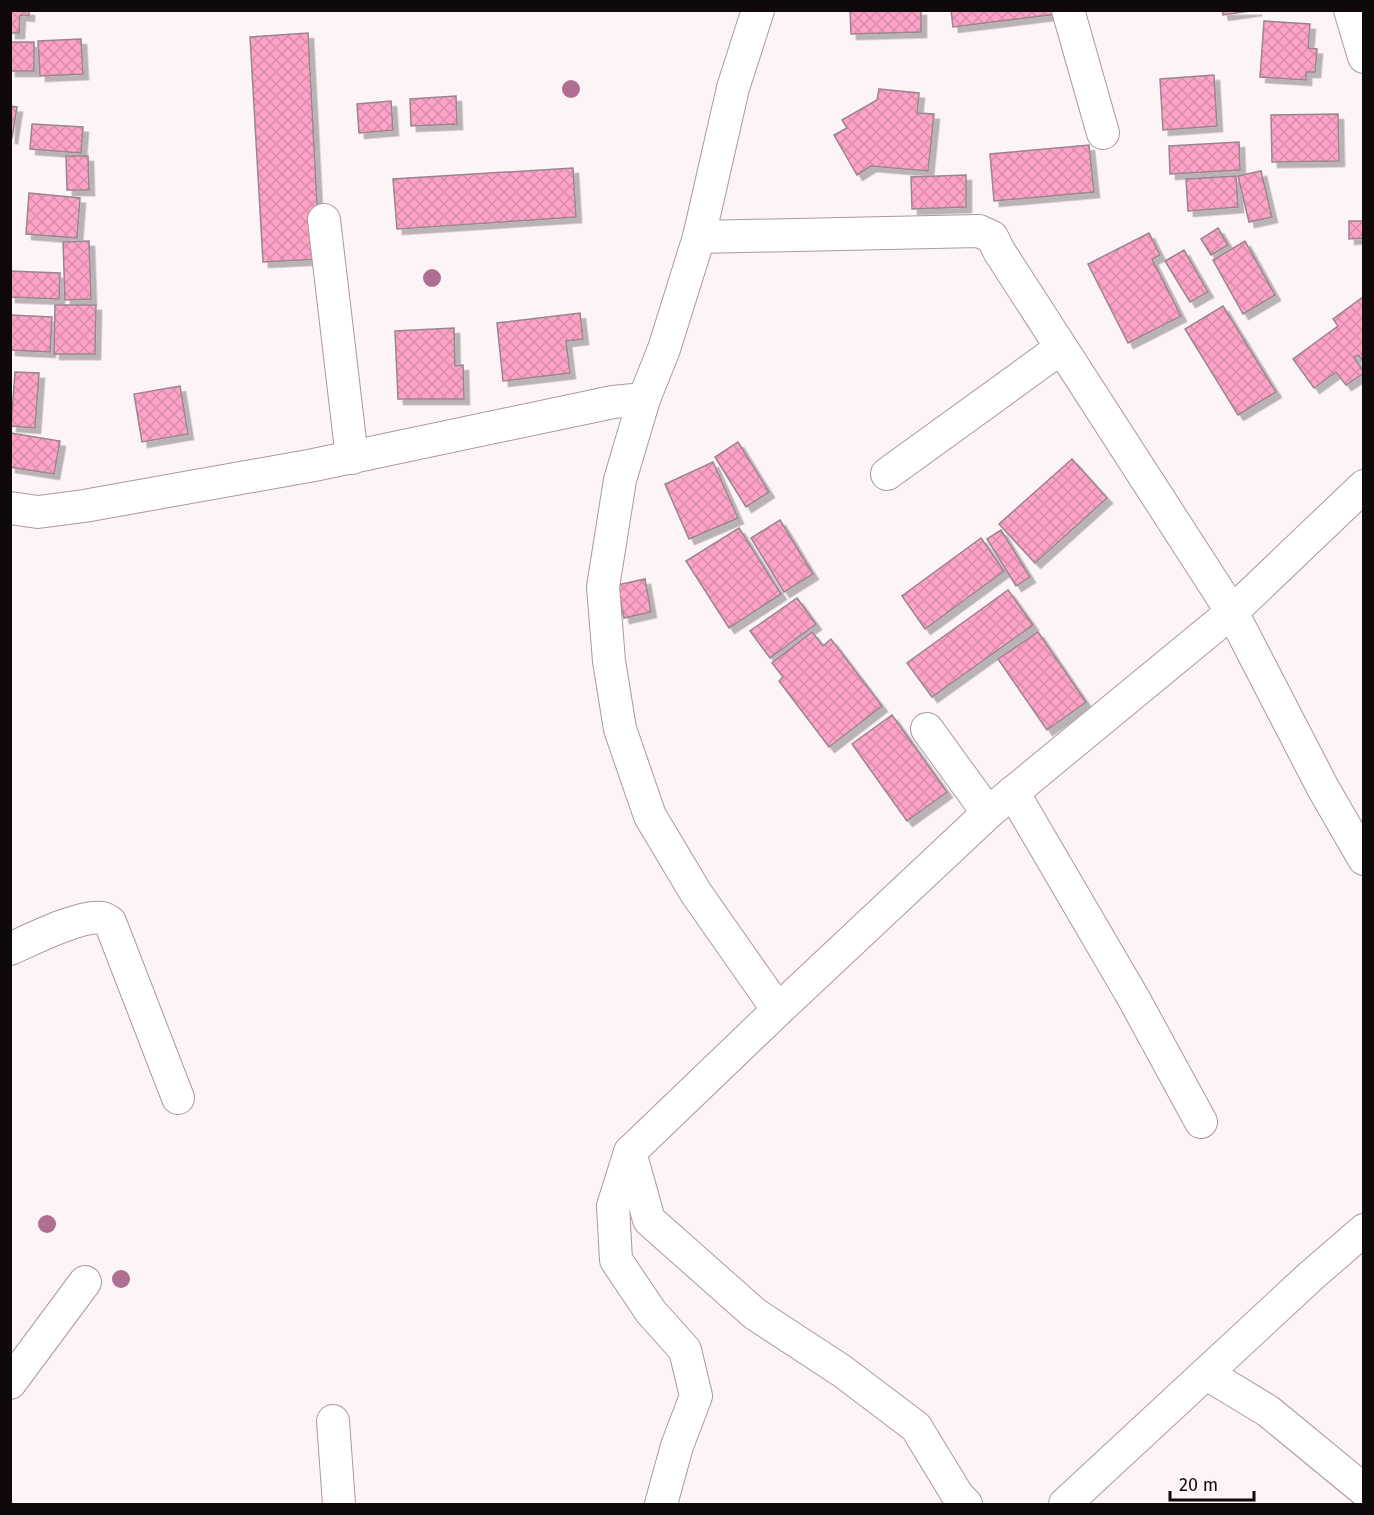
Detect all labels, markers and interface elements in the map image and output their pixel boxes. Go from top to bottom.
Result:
scale bar [1170,1464,1254,1502]
text: 20 m [1179,1474,1218,1496]

